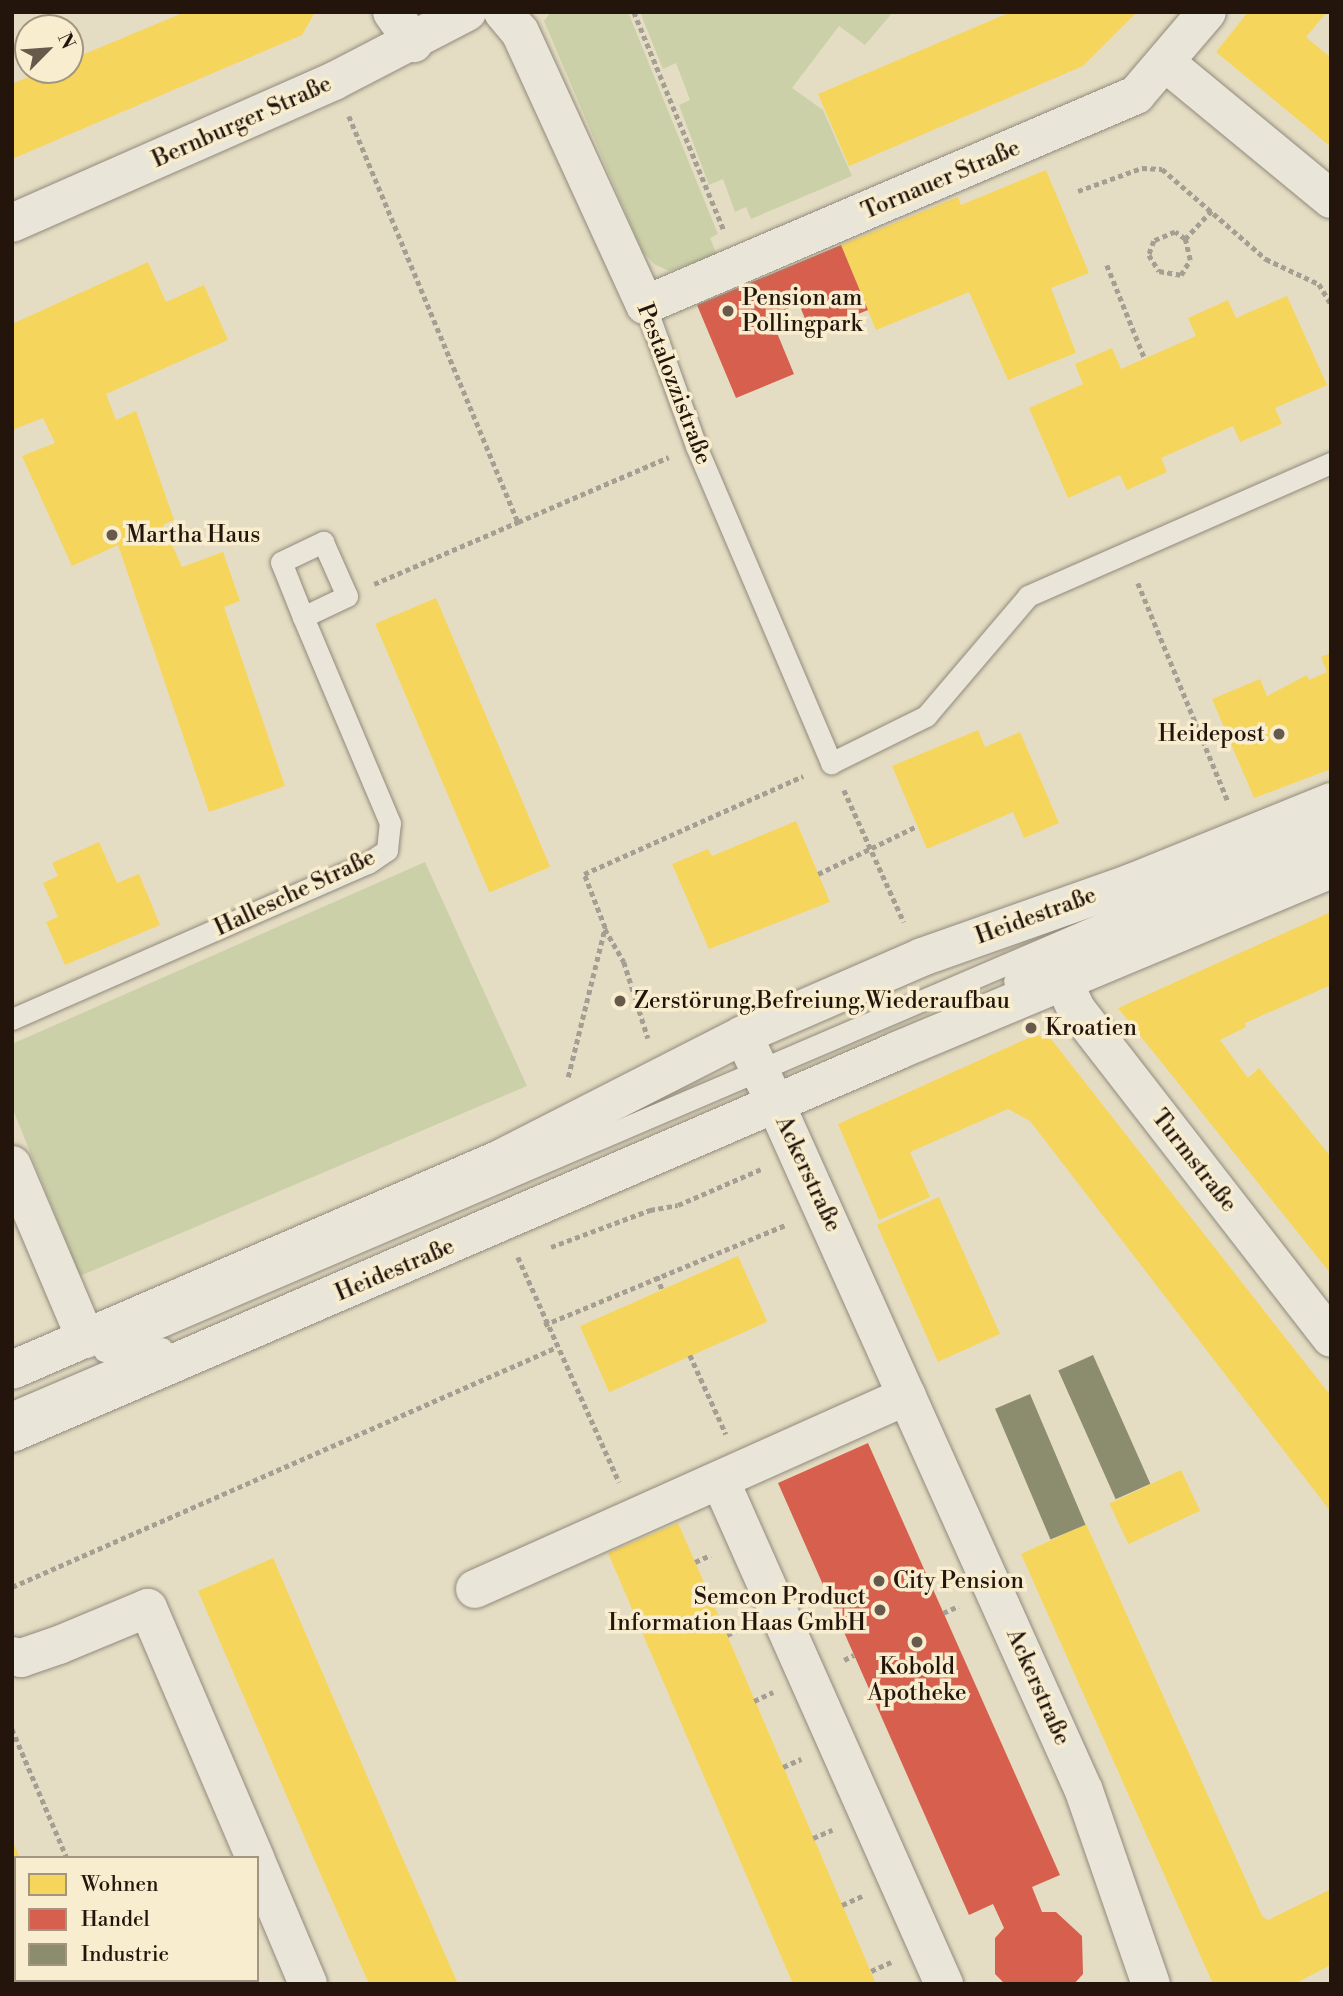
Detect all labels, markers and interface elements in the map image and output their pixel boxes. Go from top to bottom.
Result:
north arrow [14,14,84,84]
text: N [52,29,80,53]
street label: Bernburger Straße [148,70,336,174]
street label: Tornauer Straße [858,134,1024,226]
place label: Pension am Pollingpark [742,284,863,338]
street label: Pestalozzistraße [631,300,717,468]
marker: Pension am Pollingpark [720,303,736,319]
place label: Martha Haus [126,521,260,549]
marker: Martha Haus [104,527,120,543]
place label: Heidepost [1158,720,1265,748]
marker: Heidepost [1271,726,1287,742]
street label: Hallesche Straße [210,844,380,942]
street label: Heidestraße [972,881,1100,951]
place label: Zerstörung,Befreiung,Wiederaufbau [634,987,1010,1015]
marker: Zerstörung,Befreiung,Wiederaufbau [612,993,628,1009]
place label: Kroatien [1045,1014,1137,1042]
marker: Kroatien [1023,1020,1039,1036]
street label: Turmstraße [1145,1104,1243,1218]
street label: Ackerstraße [769,1112,847,1236]
street label: Heidestraße [331,1233,459,1307]
place label: City Pension [893,1567,1024,1595]
marker: City Pension [871,1573,887,1589]
place label: Semcon Product Information Haas GmbH [608,1583,866,1637]
marker: Semcon Product Information Haas GmbH [872,1602,888,1618]
street label: Ackerstraße [1000,1625,1076,1749]
marker: Kobold Apotheke [909,1634,925,1650]
place label: Kobold Apotheke [868,1653,966,1707]
legend [14,1856,259,1982]
text: Wohnen [81,1872,159,1898]
text: Handel [81,1907,150,1933]
text: Industrie [81,1942,169,1968]

